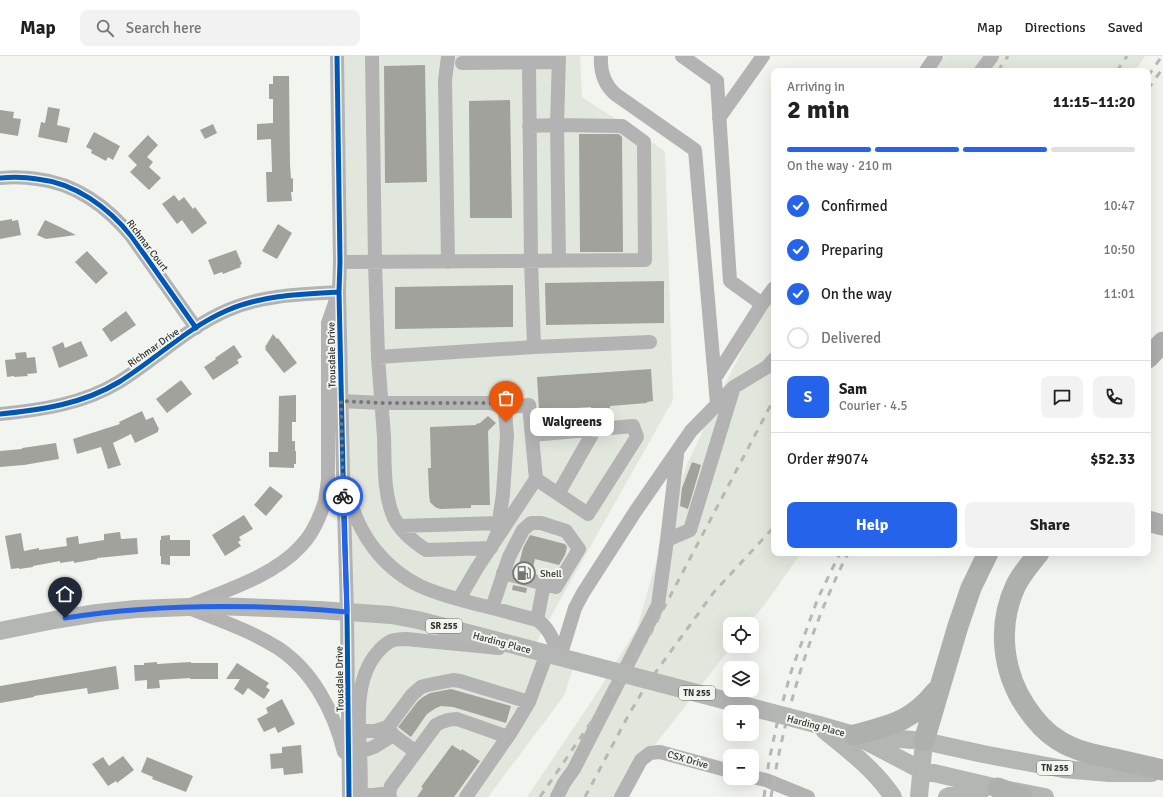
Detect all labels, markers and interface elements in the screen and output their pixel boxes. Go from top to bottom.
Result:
search box [80,10,360,46]
text: Map [20,16,56,40]
icon: search [94,17,116,39]
text: Search here [126,19,201,37]
text: Map [977,19,1003,36]
text: Directions [1025,19,1086,36]
text: Saved [1108,19,1143,36]
text: Arriving in [787,79,845,95]
text: 11:15–11:20 [1053,93,1135,111]
text: 2 min [787,94,850,126]
text: On the way · 210 m [787,158,892,174]
icon: check [787,195,809,217]
text: Confirmed [821,197,888,215]
text: 10:47 [1103,198,1135,214]
street label: Richmar Court [124,217,171,274]
icon: check [787,239,809,261]
text: Preparing [821,241,884,259]
text: 10:50 [1103,242,1135,258]
icon: check [787,283,809,305]
text: On the way [821,285,892,303]
text: 11:01 [1103,286,1135,302]
street label: Trousdale Drive [325,322,339,388]
street label: Richmar Drive [125,326,182,370]
text: Delivered [821,329,881,347]
button: chat [1041,376,1083,418]
button: phone [1093,376,1135,418]
text: Sam [839,380,867,398]
pin [489,381,523,422]
icon: bag [495,387,517,409]
text: S [804,388,812,406]
text: Courier · 4.5 [839,398,908,414]
callout: Walgreens [530,408,614,436]
text: Walgreens [542,414,602,430]
text: Order #9074 [787,450,869,468]
text: $52.33 [1090,450,1135,468]
courier [323,476,363,516]
icon: bike [332,485,354,507]
button: Help [787,502,957,548]
button: Share [965,502,1135,548]
fuel station icon: Shell [511,560,537,586]
place label: Shell [540,568,562,580]
pin [48,577,82,618]
icon: home [54,583,76,605]
map controls [723,617,759,785]
button: locate [723,617,759,653]
road number: SR 255 [426,619,462,633]
street label: Harding Place [471,629,532,656]
street label: Trousdale Drive [333,646,347,712]
button: layers [723,661,759,697]
road number: TN 255 [679,686,715,700]
button: + [723,705,759,741]
street label: Harding Place [785,712,846,739]
street label: CSX Drive [666,748,710,772]
button: − [723,749,759,785]
road number: TN 255 [1037,761,1073,775]

